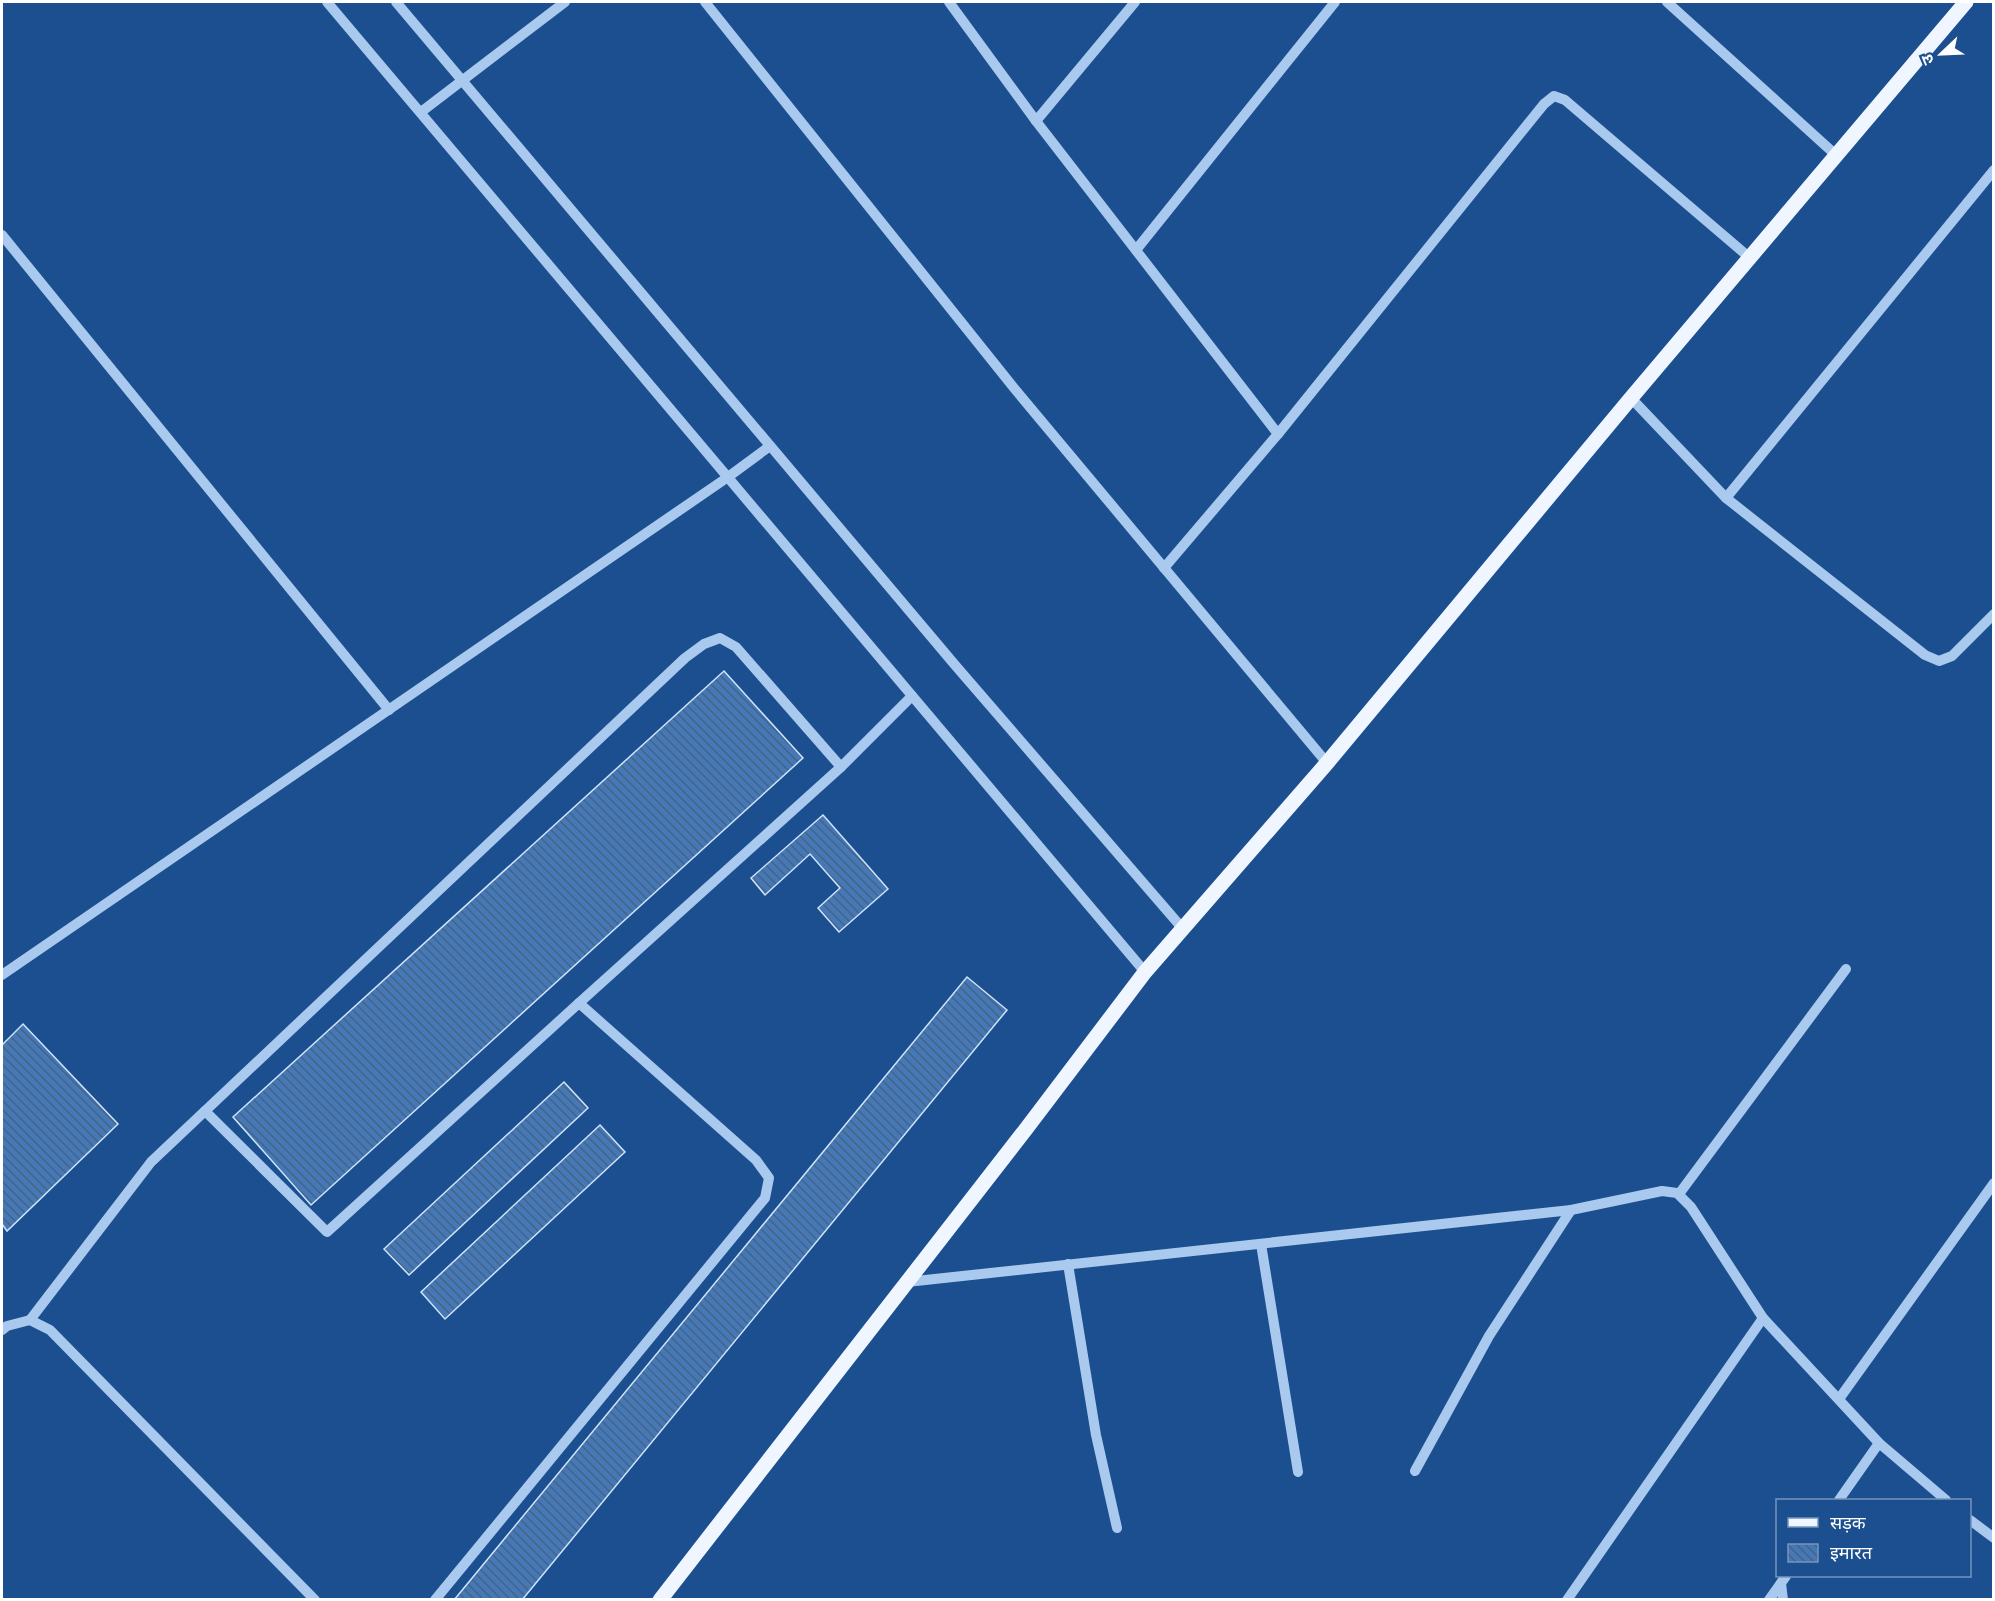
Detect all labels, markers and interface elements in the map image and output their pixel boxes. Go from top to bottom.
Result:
north arrow [1911,24,1971,84]
text: उ [1915,51,1939,68]
legend [1776,1499,1971,1577]
text: सड़क [1830,1510,1867,1534]
text: इमारत [1830,1540,1873,1564]

